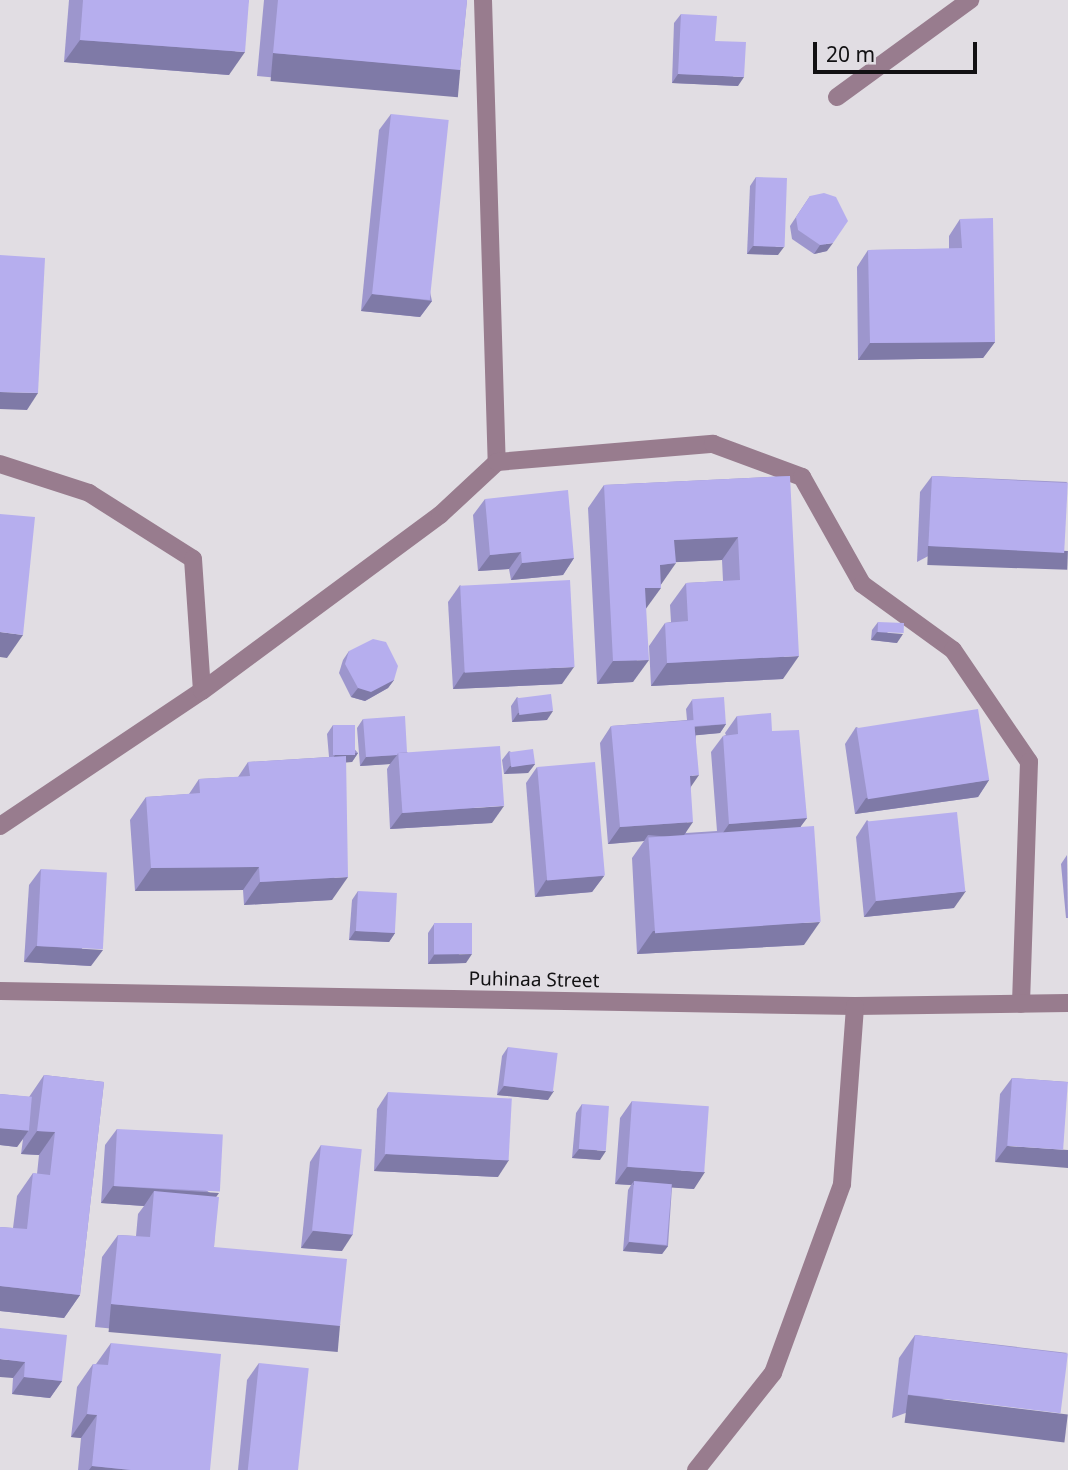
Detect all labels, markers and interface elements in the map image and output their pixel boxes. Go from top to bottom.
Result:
scale bar [816,28,981,72]
text: 20 m [826,40,875,68]
street label: Puhinaa Street [468,967,600,993]

